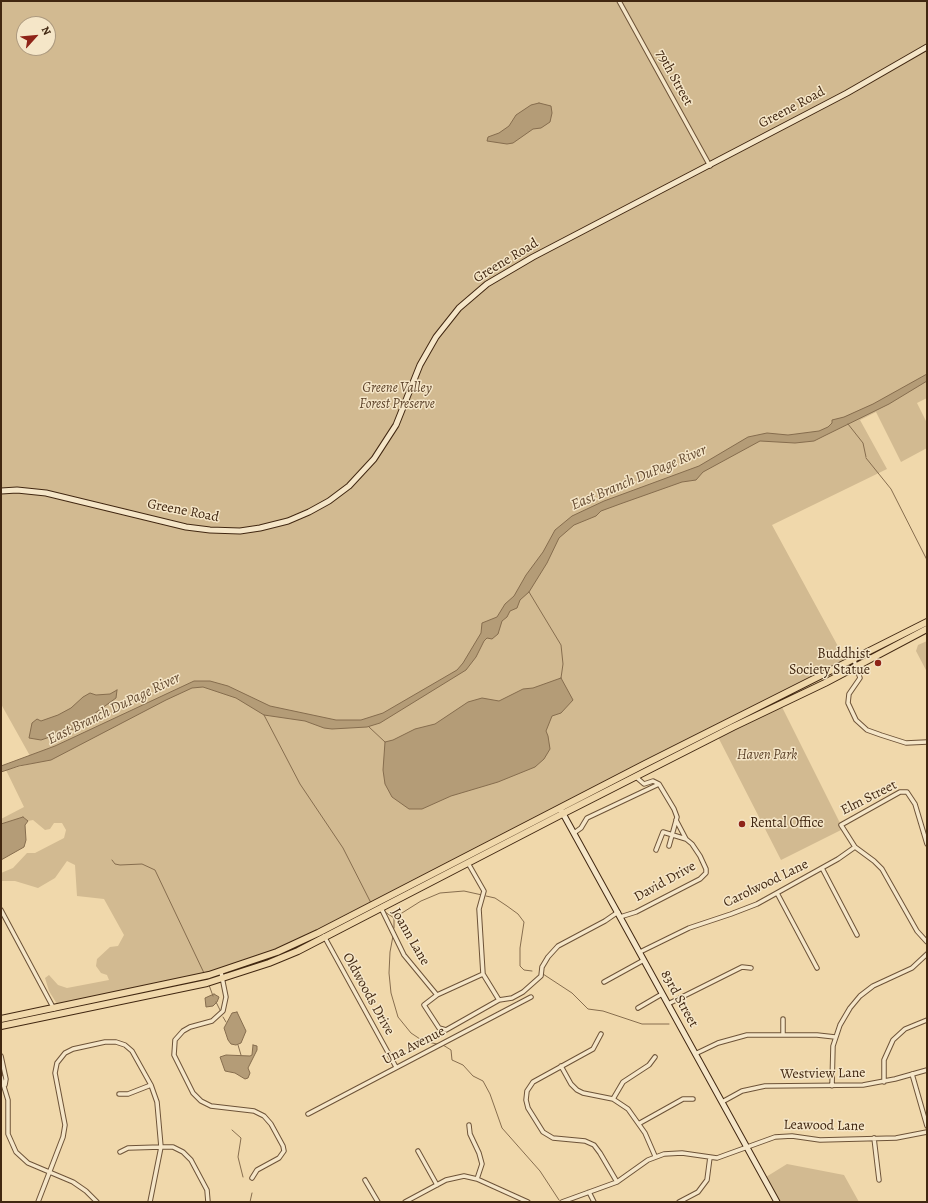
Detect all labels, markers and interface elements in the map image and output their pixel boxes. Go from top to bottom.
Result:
north arrow [16,16,56,56]
text: N [38,24,55,38]
street label: 79th Street [652,47,696,109]
street label: Greene Road [756,84,828,132]
street label: Greene Road [471,235,541,287]
park label: Greene Valley Forest Preserve [359,381,435,414]
water label: East Branch DuPage River [569,441,709,515]
street label: Greene Road [146,496,220,526]
place label: Buddhist Society Statue [789,647,870,680]
marker: Buddhist Society Statue [873,658,883,668]
water label: East Branch DuPage River [45,669,183,749]
park label: Haven Park [737,748,797,764]
street label: Elm Street [838,777,900,819]
place label: Rental Office [750,816,824,832]
marker: Rental Office [737,819,747,829]
street label: Carolwood Lane [721,856,811,912]
street label: David Drive [631,858,699,906]
street label: Joann Lane [387,905,433,969]
street label: Oldwoods Drive [338,950,398,1038]
street label: 83rd Street [656,968,702,1030]
street label: Una Avenue [380,1023,448,1069]
street label: Westview Lane [780,1065,866,1083]
street label: Leawood Lane [783,1117,865,1135]

